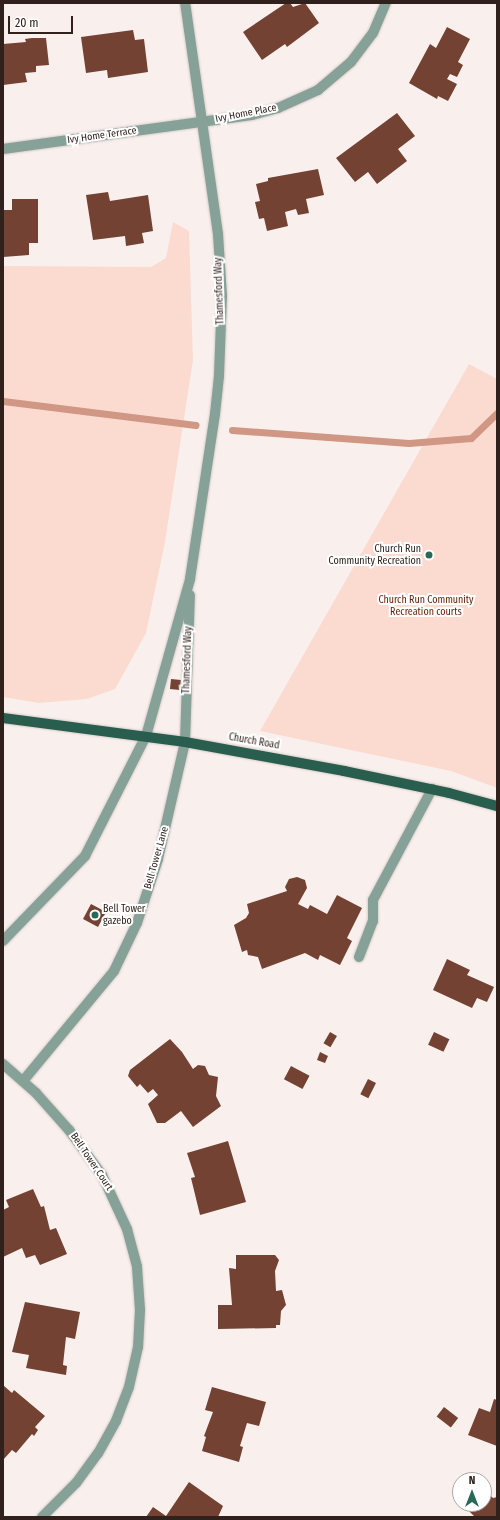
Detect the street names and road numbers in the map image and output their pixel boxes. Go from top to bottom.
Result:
street label: Ivy Home Place [215,102,277,126]
street label: Ivy Home Terrace [67,125,137,147]
street label: Thamesford Way [213,257,227,325]
street label: Thamesford Way [181,626,195,694]
street label: Church Road [228,732,280,752]
street label: Bell Tower Lane [142,825,172,891]
street label: Bell Tower Court [67,1131,115,1193]

